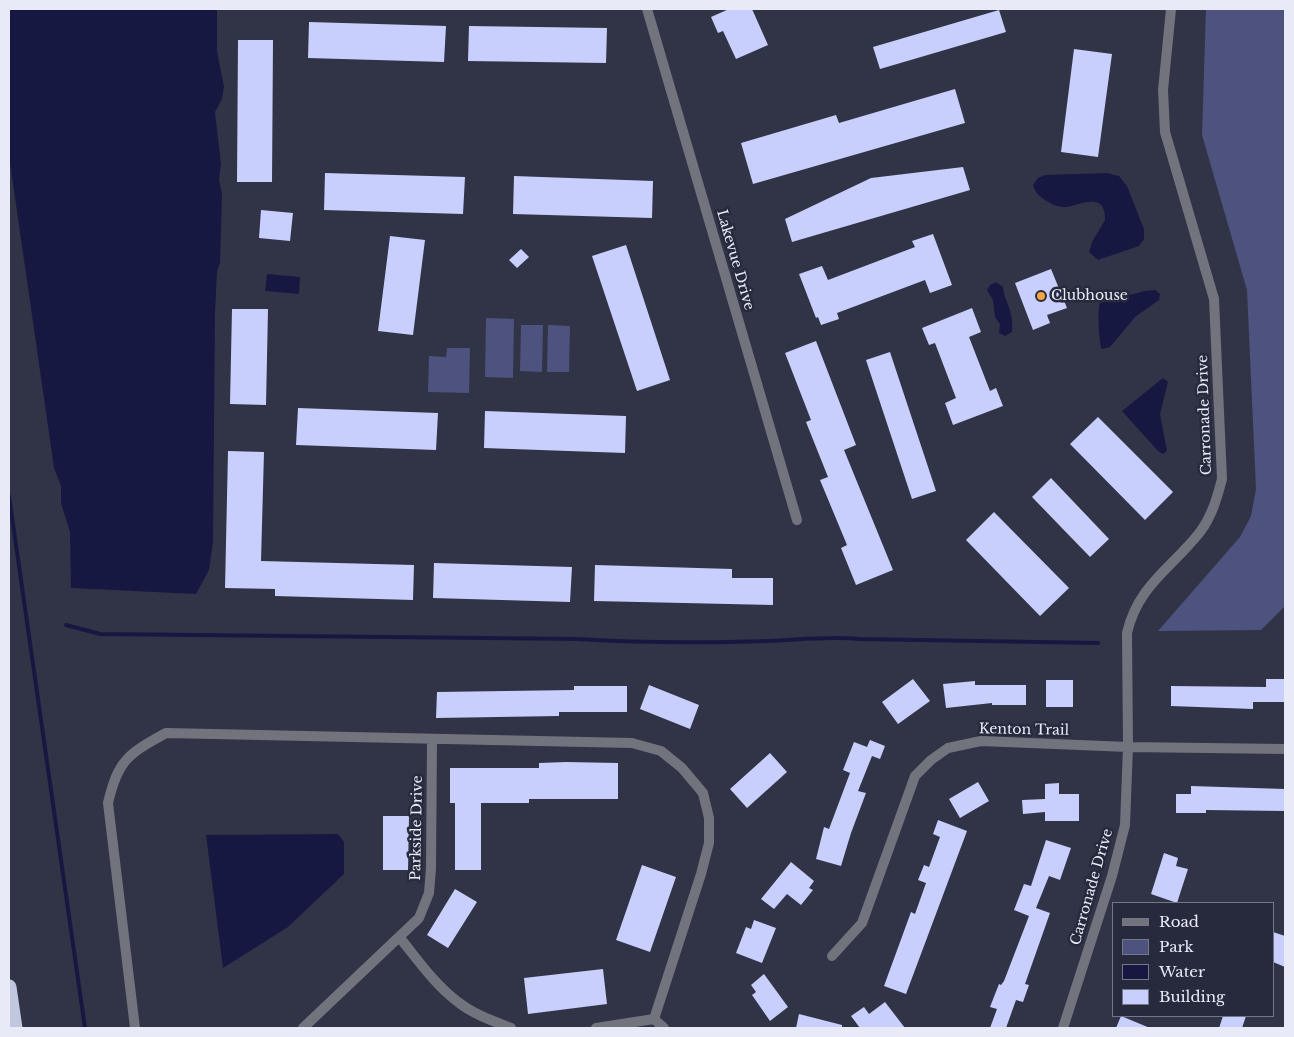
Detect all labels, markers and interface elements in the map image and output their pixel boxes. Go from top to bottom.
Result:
street label: Lakevue Drive [713,208,757,312]
place label: Clubhouse [1051,288,1128,304]
marker: Clubhouse [1035,290,1047,302]
street label: Carronade Drive [1195,355,1215,475]
street label: Kenton Trail [979,721,1069,739]
street label: Parkside Drive [408,775,426,881]
street label: Carronade Drive [1067,827,1117,947]
legend [1112,902,1274,1017]
text: Road [1159,912,1199,931]
text: Park [1159,937,1194,956]
text: Water [1159,962,1205,981]
text: Building [1159,987,1225,1006]

